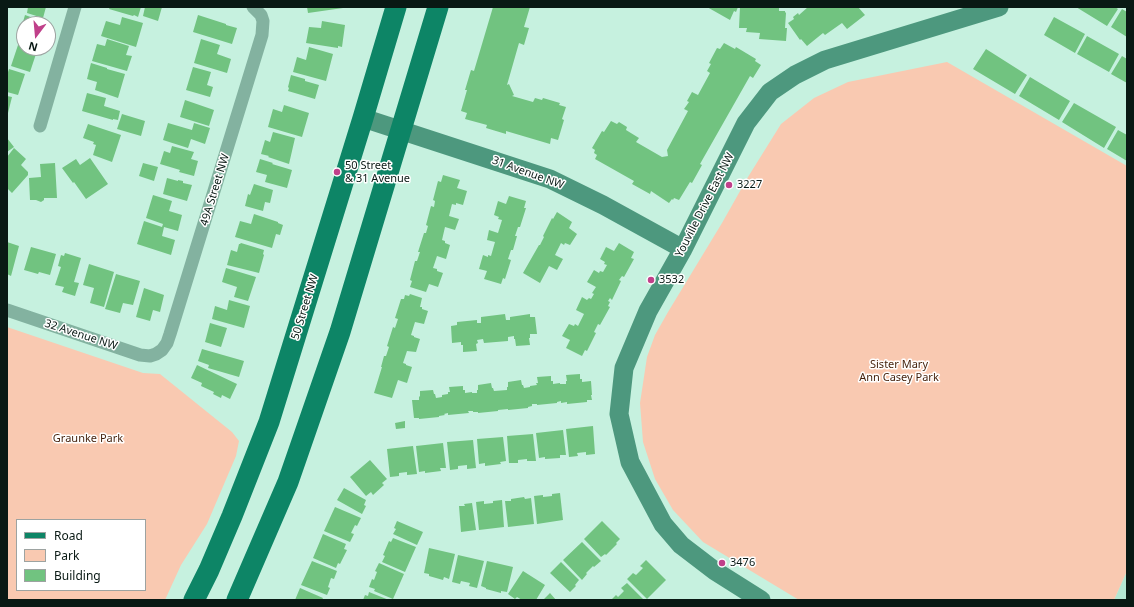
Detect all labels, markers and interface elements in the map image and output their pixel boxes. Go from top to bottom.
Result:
north arrow [16,16,56,56]
text: N [26,39,39,56]
street label: Youville Drive East NW [673,151,737,259]
street label: 49A Street NW [198,152,232,228]
street label: 31 Avenue NW [490,154,566,192]
place label: 50 Street & 31 Avenue [345,159,410,185]
marker: 50 Street & 31 Avenue [332,167,342,177]
place label: 3227 [737,178,762,192]
marker: 3227 [724,180,734,190]
street label: 50 Street NW [289,273,321,341]
place label: 3532 [659,273,684,287]
marker: 3532 [646,275,656,285]
street label: 32 Avenue NW [43,317,119,353]
park label: Sister Mary Ann Casey Park [859,358,939,384]
park label: Graunke Park [53,432,123,446]
legend [16,519,146,591]
text: Road [54,527,83,544]
text: Park [54,547,79,564]
place label: 3476 [730,556,755,570]
marker: 3476 [717,558,727,568]
text: Building [54,567,101,584]

